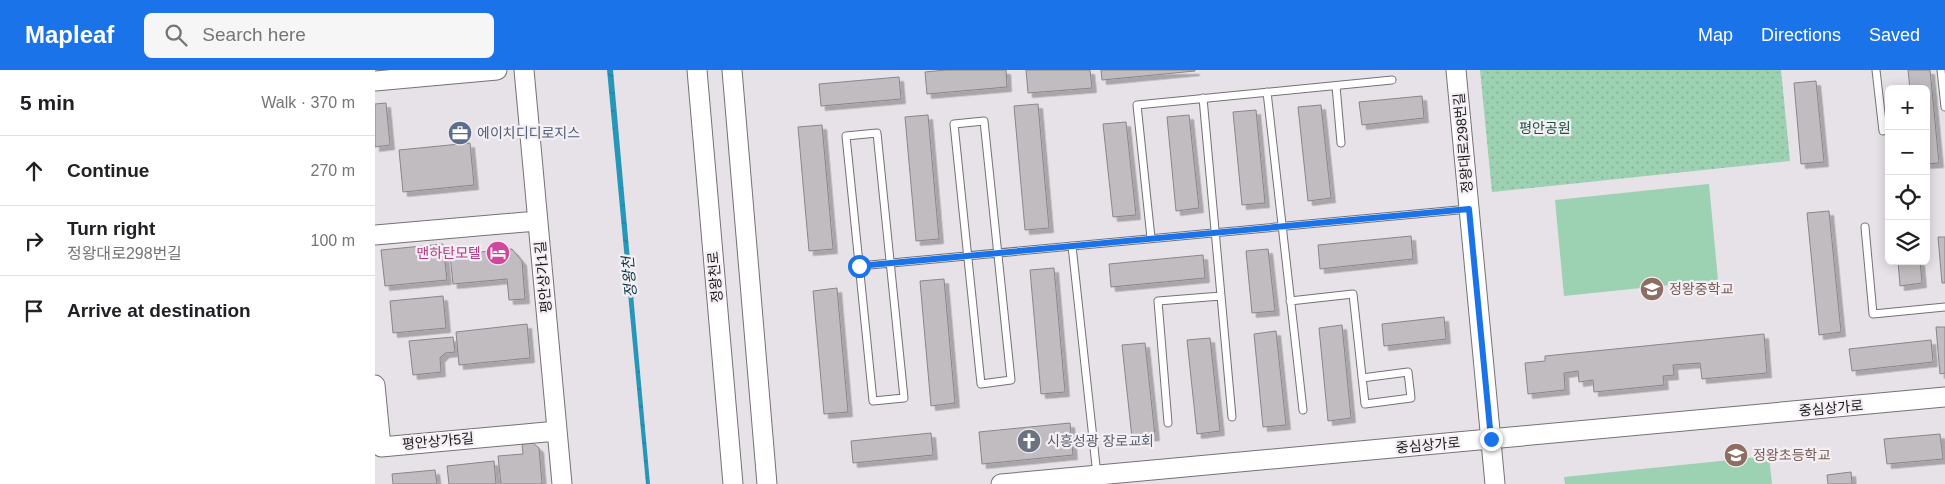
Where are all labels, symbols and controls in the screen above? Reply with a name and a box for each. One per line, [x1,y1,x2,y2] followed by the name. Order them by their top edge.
[144,13,494,58] search box
[25,21,114,48] text: Mapleaf
[162,21,190,49] icon: search
[202,24,306,45] text: Search here
[1698,25,1733,45] text: Map
[1761,25,1841,45] text: Directions
[1869,25,1920,45] text: Saved
[1885,85,1930,265] map controls
[1885,85,1930,130] button: +
[20,91,75,114] text: 5 min
[1451,92,1475,194] street label: 정왕대로298번길
[261,94,355,111] text: Walk · 370 m
[447,120,473,146] office icon: 에이치디디로지스
[1519,120,1571,136] park label: 평안공원
[477,125,580,141] place label: 에이치디디로지스
[1885,130,1930,175] button: −
[20,157,48,185] icon: ahead
[67,160,149,181] text: Continue
[311,162,355,179] text: 270 m
[1885,175,1930,220] button: locate
[67,218,155,239] text: Turn right
[1885,220,1930,265] button: layers
[20,227,48,255] icon: right
[311,232,355,249] text: 100 m
[485,240,511,266] hotel icon: 맨하탄모텔
[532,240,554,314] street label: 평안상가1길
[67,245,182,262] text: 정왕대로298번길
[417,245,481,261] place label: 맨하탄모텔
[705,251,725,303] street label: 정왕천로
[619,253,639,298] water label: 정왕천
[848,255,871,278] route start
[1639,276,1665,302] school or university icon: 정왕중학교
[1669,281,1734,297] place label: 정왕중학교
[20,297,48,325] icon: arrive
[67,300,251,321] text: Arrive at destination
[1798,397,1864,419] street label: 중심상가로
[1016,428,1042,454] church icon: 시흥성광 장로교회
[1480,428,1503,451] route end
[401,430,475,452] street label: 평안상가5길
[1047,433,1154,449] place label: 시흥성광 장로교회
[1395,434,1461,456] street label: 중심상가로
[1723,442,1749,468] school or university icon: 정왕초등학교
[1753,447,1830,463] place label: 정왕초등학교

